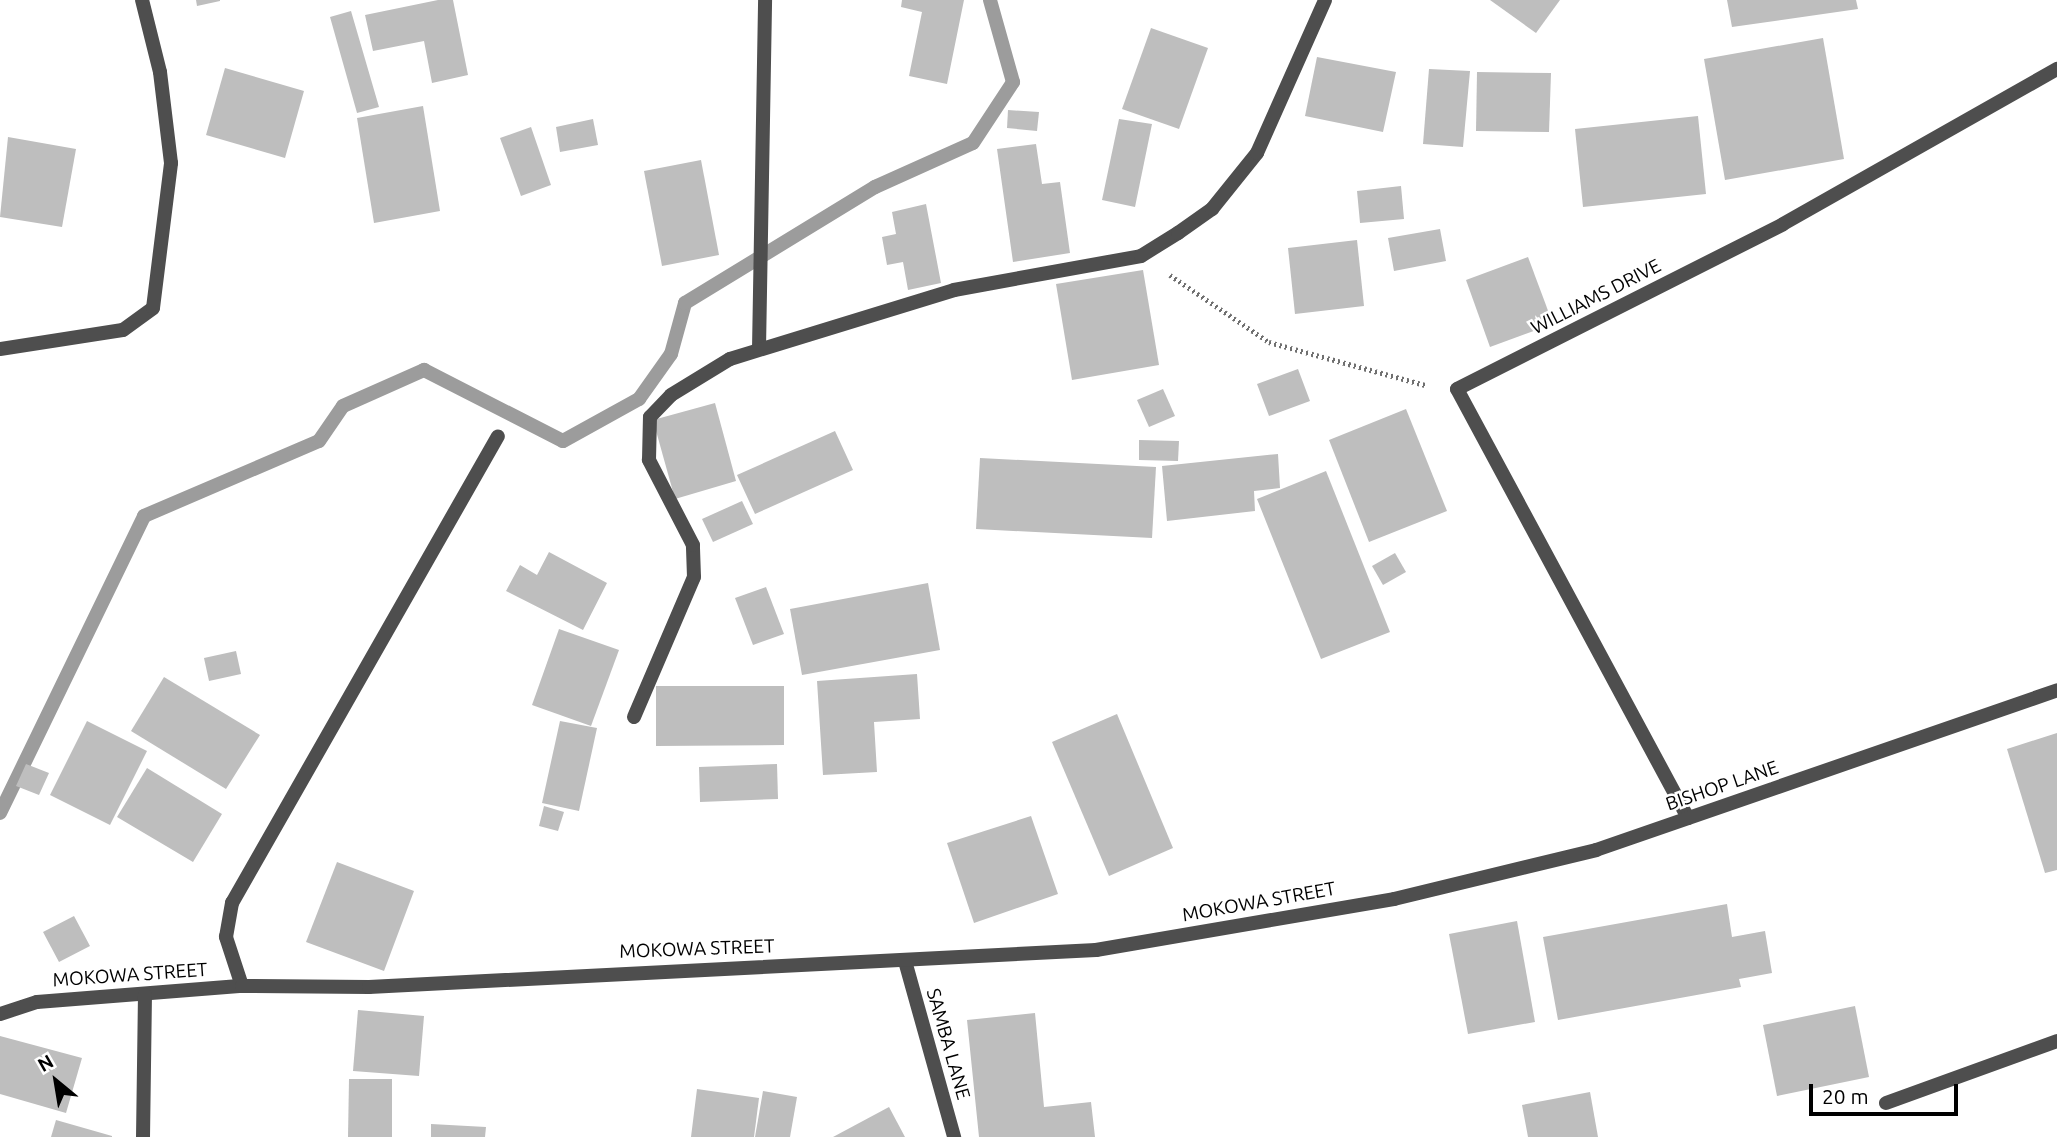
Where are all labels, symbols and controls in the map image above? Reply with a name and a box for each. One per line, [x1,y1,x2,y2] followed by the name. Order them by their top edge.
[1527,254,1665,340] street label: WILLIAMS DRIVE
[1663,756,1781,816] street label: BISHOP LANE
[1181,877,1337,927] street label: MOKOWA STREET
[619,935,775,963] street label: MOKOWA STREET
[52,958,208,992] street label: MOKOWA STREET
[921,986,975,1102] street label: SAMBA LANE
[21,1046,91,1116] north arrow
[34,1050,57,1076] text: N
[1812,1070,1961,1114] scale bar
[1822,1084,1869,1108] text: 20 m

